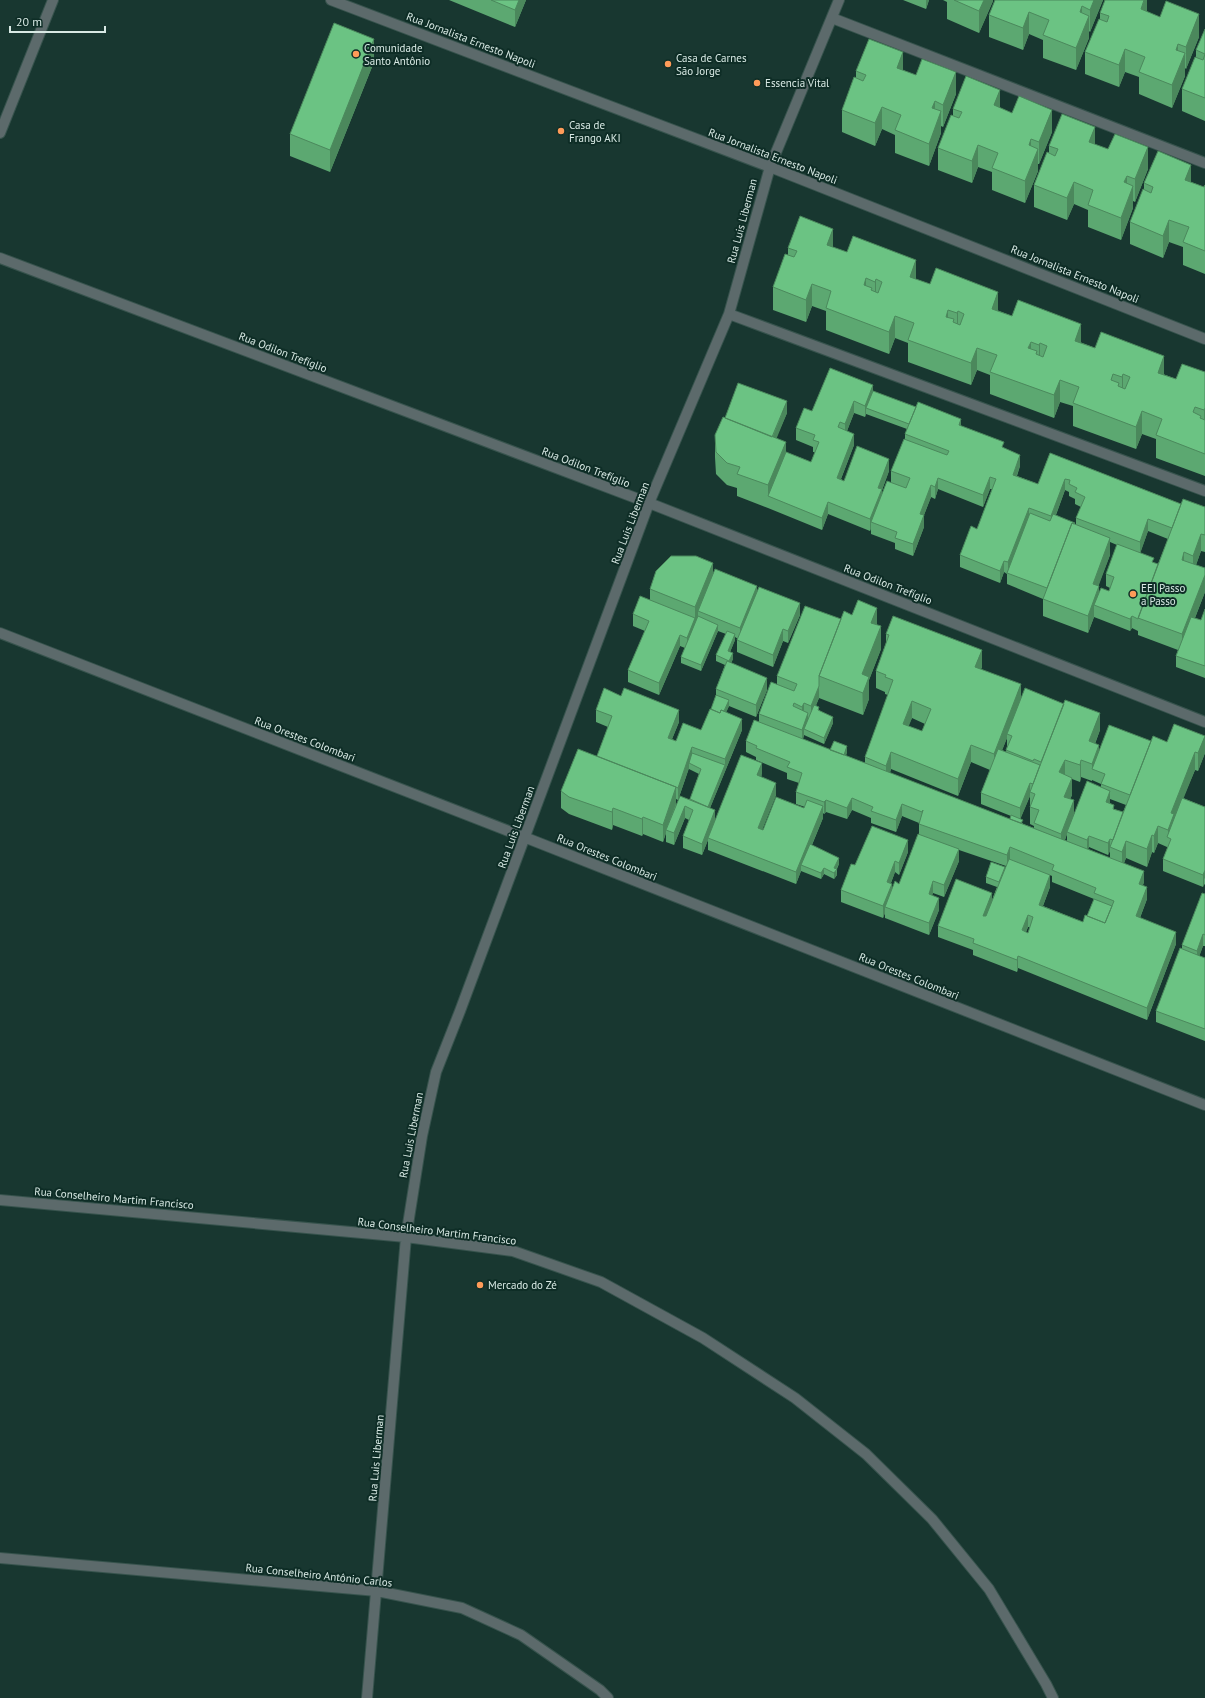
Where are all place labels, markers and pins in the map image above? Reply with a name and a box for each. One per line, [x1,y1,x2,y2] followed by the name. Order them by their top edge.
[364,41,430,68] place label: Comunidade Santo Antônio
[351,49,361,59] marker: Comunidade Santo Antônio
[676,51,747,78] place label: Casa de Carnes São Jorge
[663,59,673,69] marker: Casa de Carnes São Jorge
[765,76,830,90] place label: Essencia Vital
[752,78,762,88] marker: Essencia Vital
[569,118,621,145] place label: Casa de Frango AKI
[556,126,566,136] marker: Casa de Frango AKI
[1141,581,1185,608] place label: EEI Passo a Passo
[1128,589,1138,599] marker: EEI Passo a Passo
[488,1278,557,1292] place label: Mercado do Zé
[475,1280,485,1290] marker: Mercado do Zé

